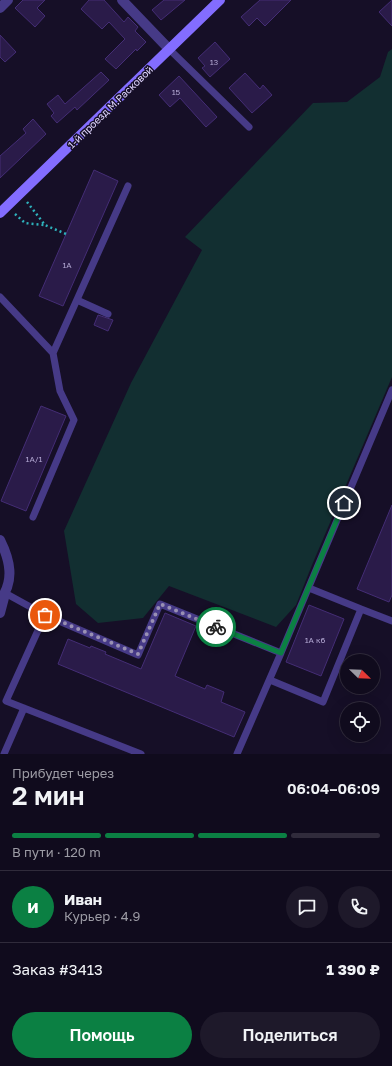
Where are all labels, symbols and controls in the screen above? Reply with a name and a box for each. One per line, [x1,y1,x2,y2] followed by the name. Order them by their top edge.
[210,57,219,67] house number: 13
[65,63,155,151] street label: 1-й проезд М.Расковой
[172,87,181,97] house number: 15
[62,260,72,270] house number: 1А
[26,454,43,464] house number: 1А/1
[327,486,361,520] pin
[333,492,355,514] icon: home
[28,598,62,632] pin
[34,604,56,626] icon: bag
[196,607,236,647] courier
[205,616,227,638] icon: bike
[305,635,325,645] house number: 1А к6
[340,654,380,694] north arrow
[340,654,380,742] map controls
[340,702,380,742] button: locate
[12,765,114,781] text: Прибудет через
[287,779,380,797] text: 06:04–06:09
[12,780,85,811] text: 2 мин
[12,844,101,860] text: В пути · 120 m
[286,886,328,928] button: chat
[338,886,380,928] button: phone
[64,890,102,908] text: Иван
[27,898,39,916] text: И
[64,908,140,924] text: Курьер · 4.9
[12,960,103,978] text: Заказ #3413
[326,960,380,978] text: 1 390 ₽
[12,1012,192,1058] button: Помощь
[200,1012,380,1058] button: Поделиться

